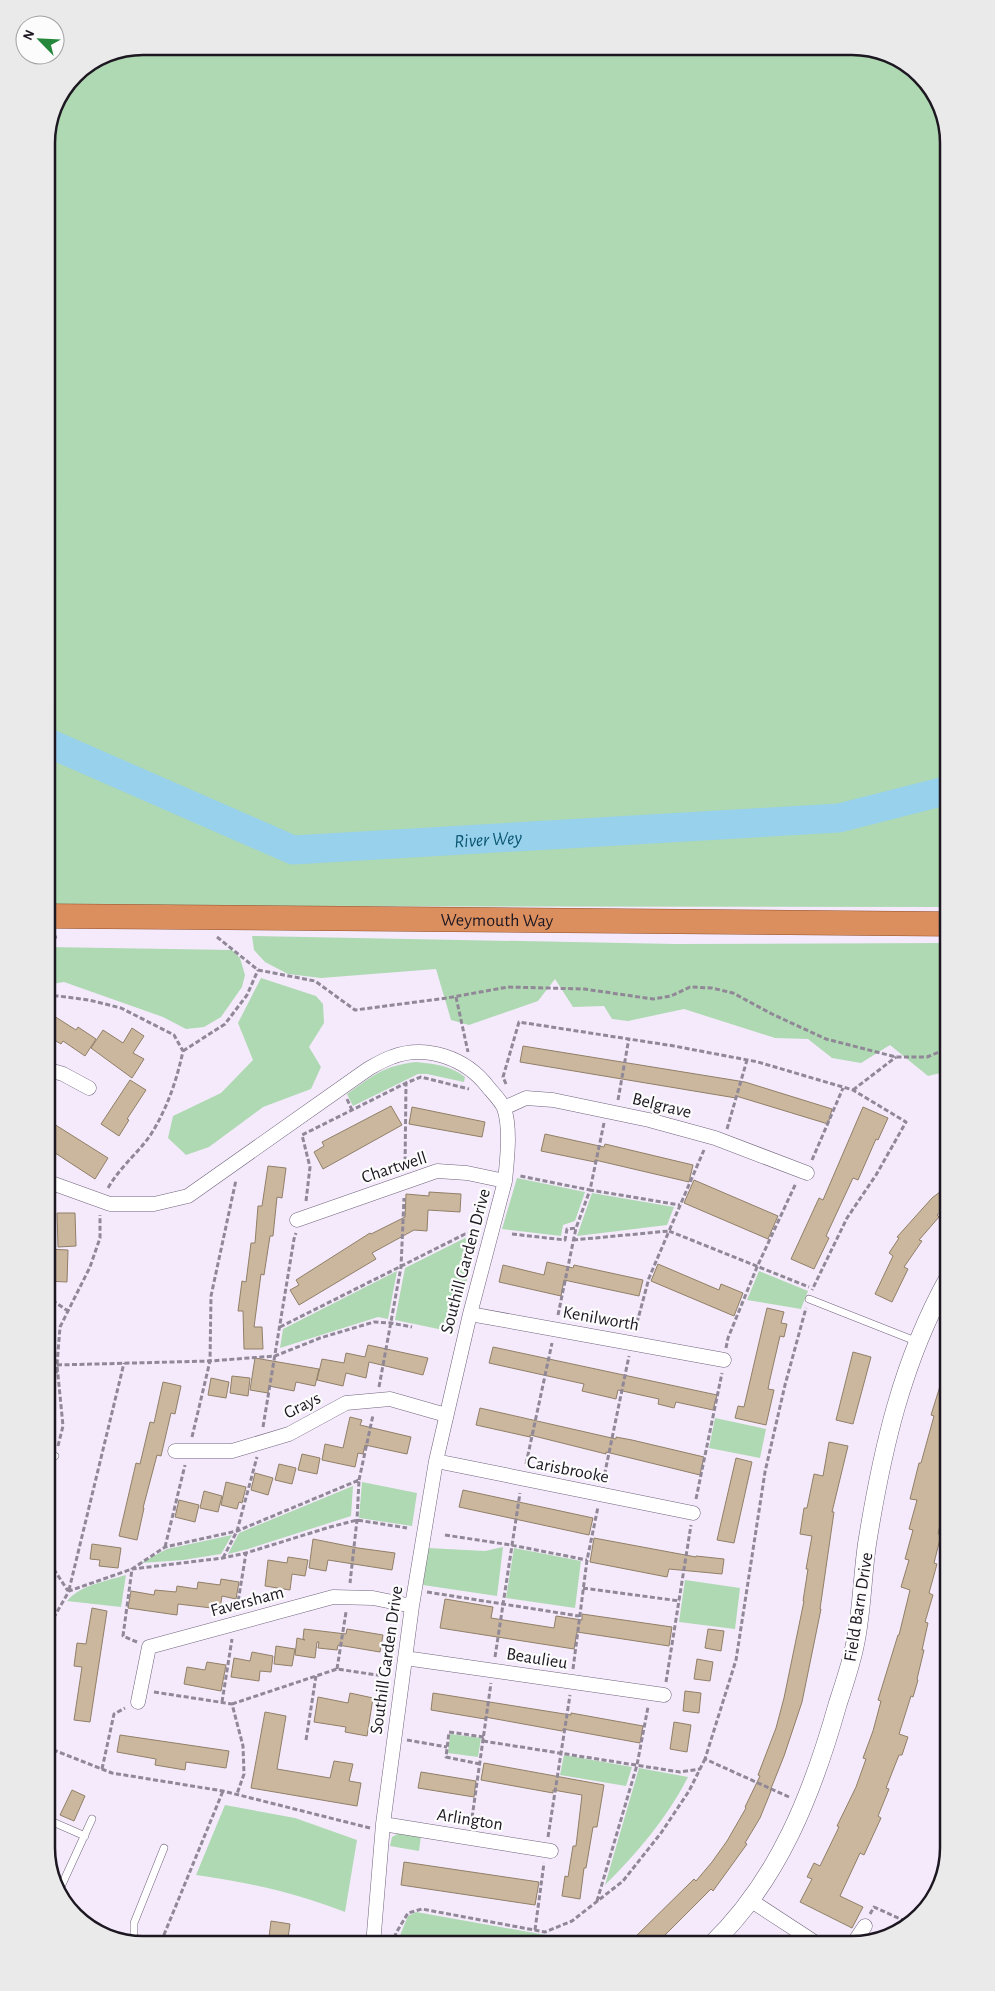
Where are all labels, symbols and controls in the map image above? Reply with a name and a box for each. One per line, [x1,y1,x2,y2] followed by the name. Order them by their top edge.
[15,15,65,65] north arrow
[21,28,37,42] text: N
[454,829,523,852] water label: River Wey
[441,911,554,930] street label: Weymouth Way
[630,1090,693,1122] street label: Belgrave
[359,1149,429,1187] street label: Chartwell
[438,1187,494,1336] street label: Southill Garden Drive
[561,1303,640,1335] street label: Kenilworth
[281,1389,324,1423] street label: Grays
[525,1453,610,1487] street label: Carisbrooke
[841,1551,877,1663] street label: Field Barn Drive
[209,1584,286,1620] street label: Faversham
[368,1585,406,1735] street label: Southill Garden Drive
[505,1645,569,1673] street label: Beaulieu
[436,1806,504,1834] street label: Arlington

